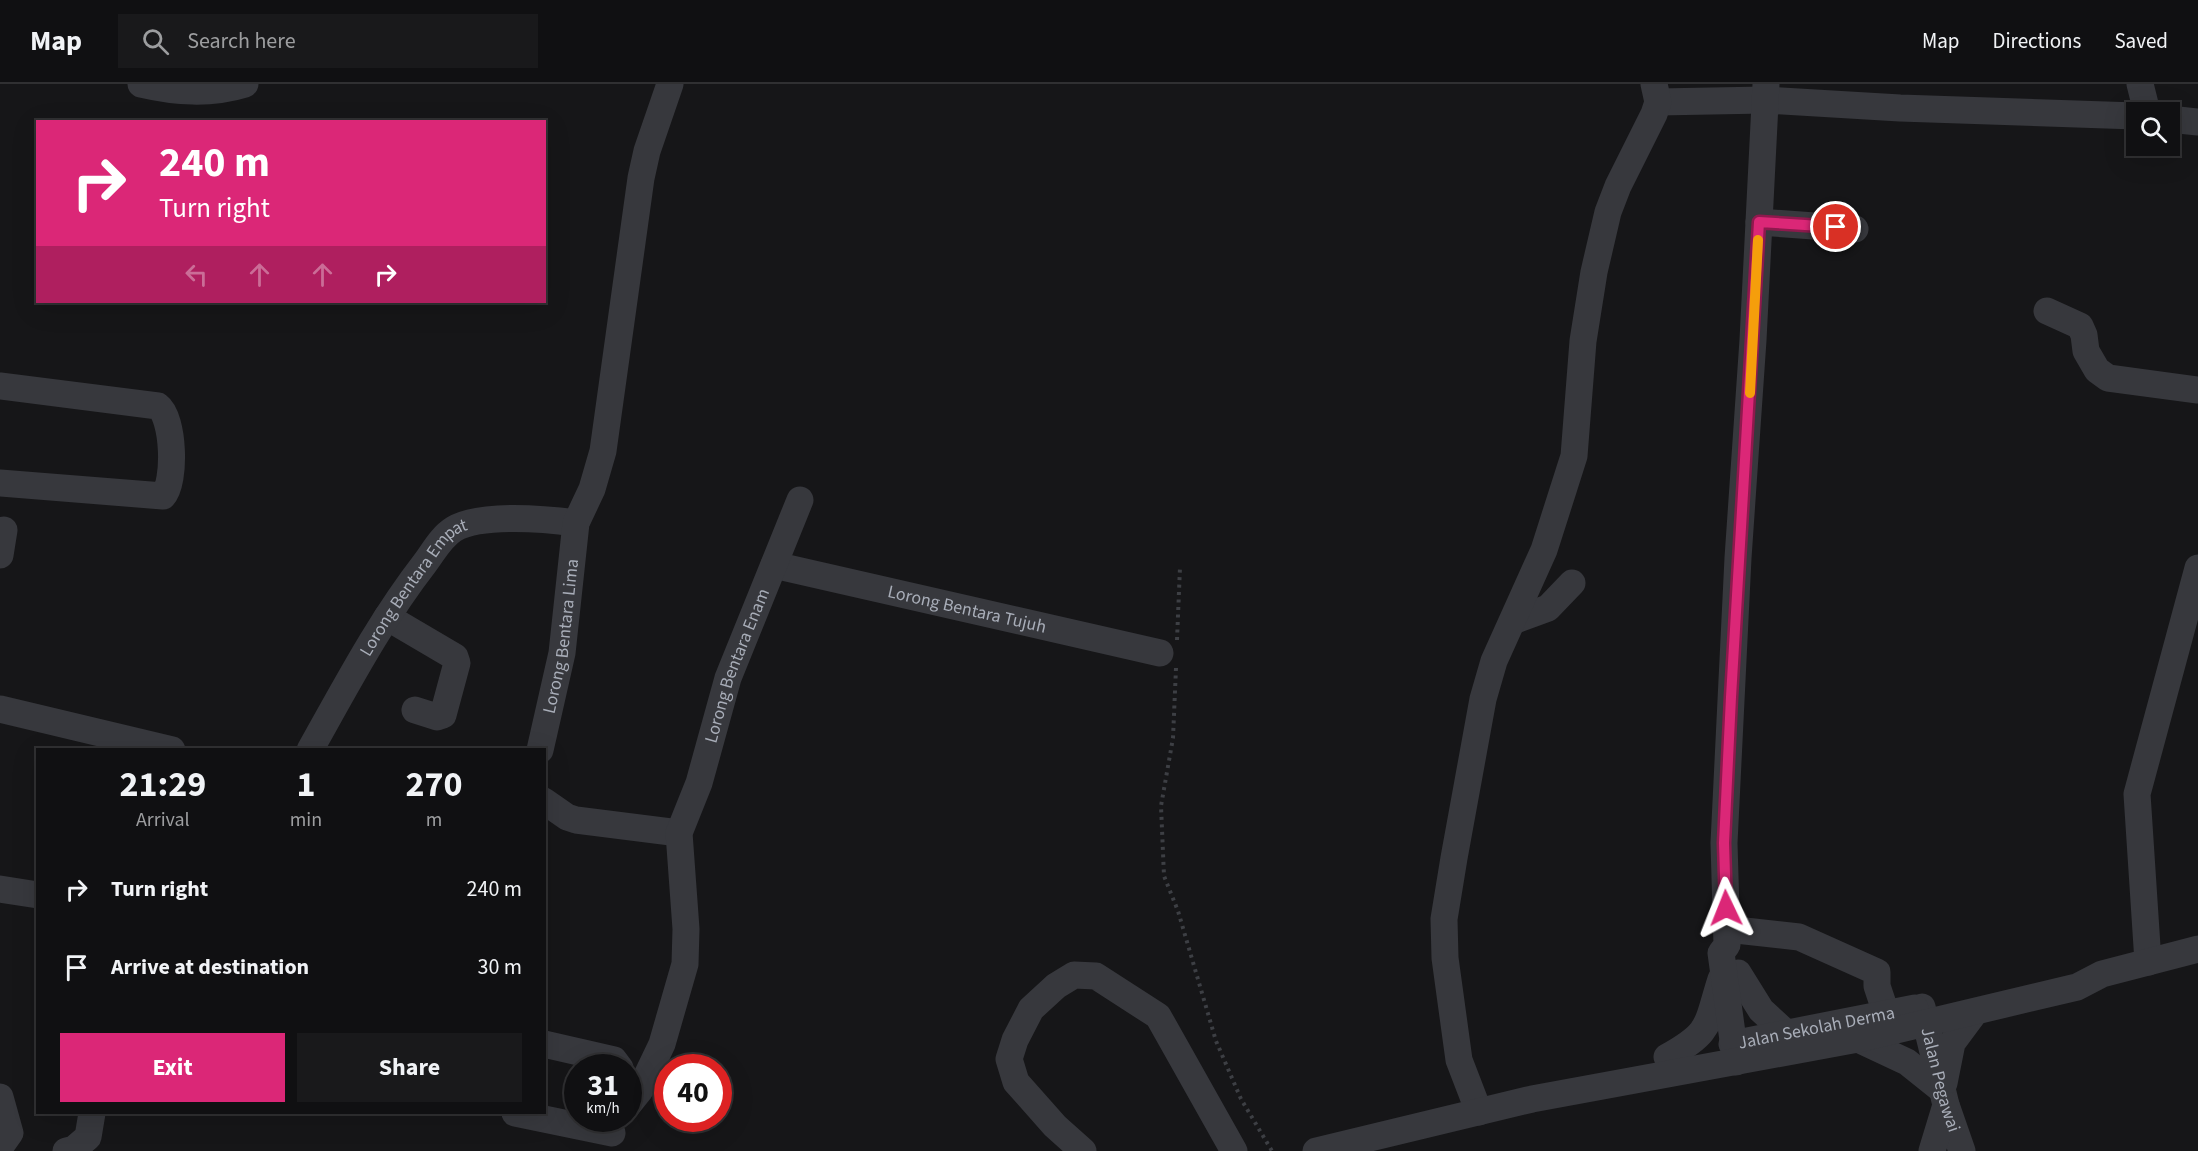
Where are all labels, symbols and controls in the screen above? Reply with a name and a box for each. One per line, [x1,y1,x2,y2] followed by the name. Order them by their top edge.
[118,14,538,68] search box
[30,21,82,61] text: Map
[139,25,172,58] icon: search
[187,25,296,57] text: Search here
[1922,26,1960,56] text: Map
[1993,26,2081,56] text: Directions
[2114,26,2168,56] text: Saved
[2126,102,2180,156] map controls
[2126,102,2180,156] button: search
[159,133,270,193] text: 240 m
[60,144,138,222] icon: right
[159,189,270,228] text: Turn right
[1810,201,1861,252] pin
[1819,210,1852,243] icon: arrive
[180,258,213,291] icon: left
[243,258,276,291] icon: ahead
[306,258,339,291] icon: ahead
[369,258,402,291] icon: right
[354,512,471,661] street label: Lorong Bentara Empat
[537,557,585,716] street label: Lorong Bentara Lima
[885,579,1049,640] street label: Lorong Bentara Tujuh
[699,585,776,746] street label: Lorong Bentara Enam
[119,759,206,810] text: 21:29
[296,759,315,810] text: 1
[406,759,463,810] text: 270
[136,806,190,834] text: Arrival
[290,806,322,834] text: min
[426,806,442,834] text: m
[60,873,93,906] icon: right
[111,873,208,905] text: Turn right
[467,873,522,905] text: 240 m
[1694,876,1758,940] position arrow
[60,951,93,984] icon: arrive
[111,951,309,983] text: Arrive at destination
[477,951,522,983] text: 30 m
[1736,1000,1897,1056] street label: Jalan Sekolah Derma
[1914,1025,1966,1136] street label: Jalan Pegawai
[60,1033,285,1102] button: Exit
[297,1033,522,1102] button: Share
[654,1054,732,1132] speed limit sign: 40
[587,1064,619,1107] text: 31
[586,1098,620,1119] text: km/h

